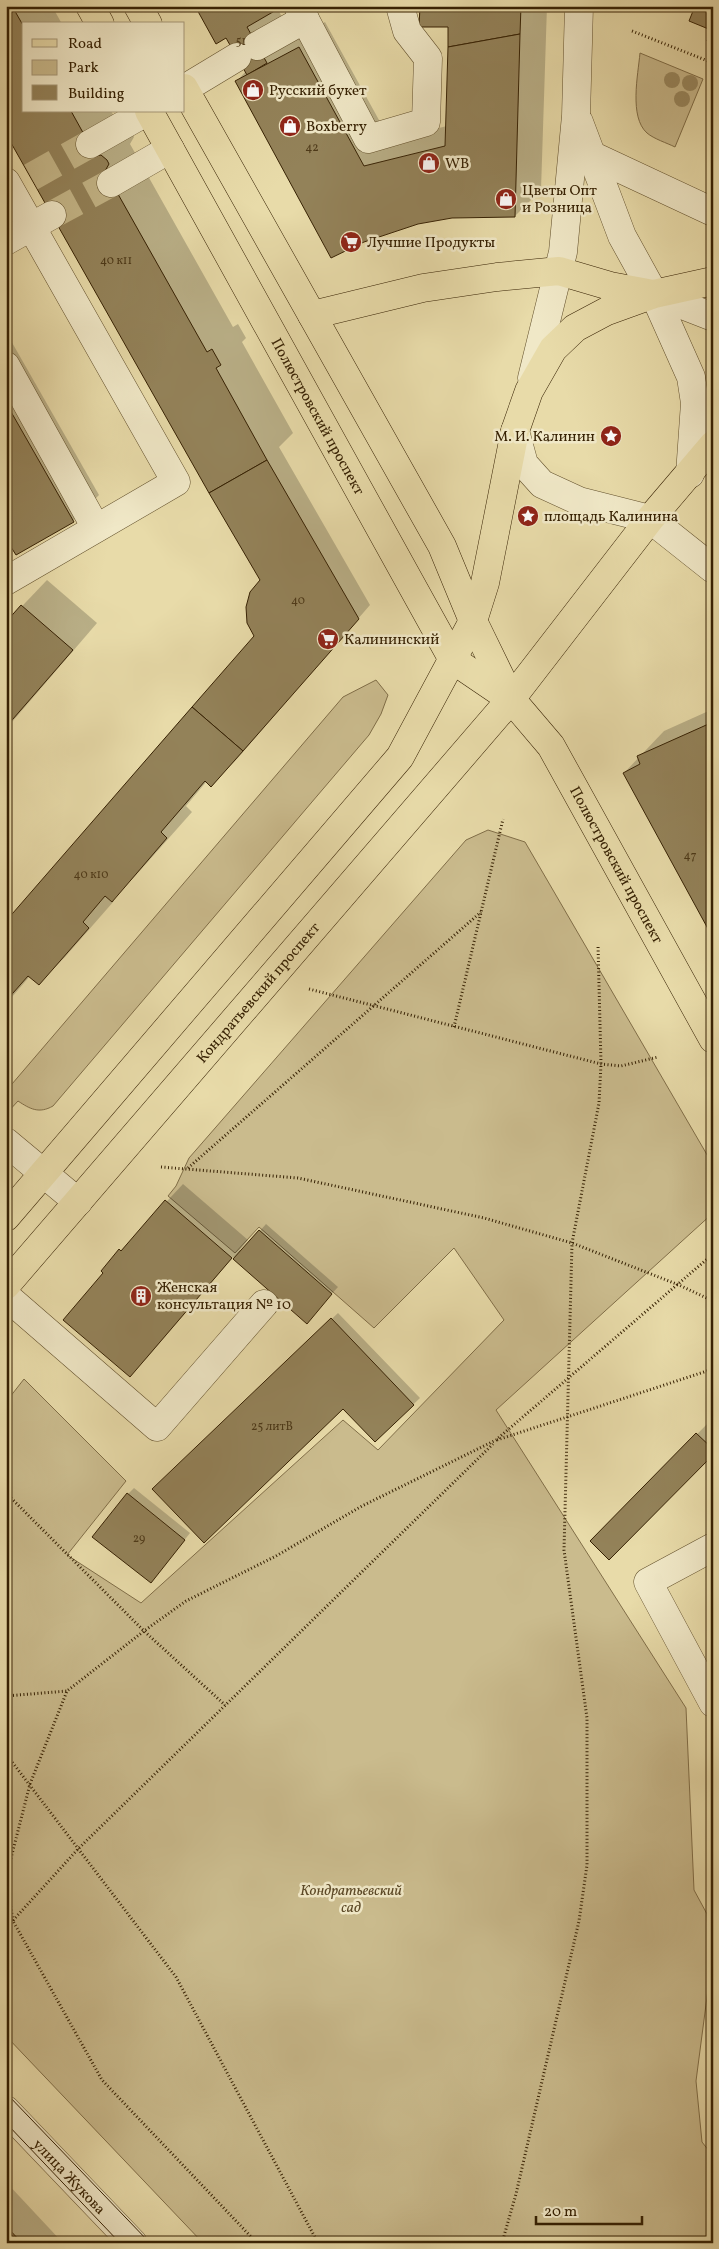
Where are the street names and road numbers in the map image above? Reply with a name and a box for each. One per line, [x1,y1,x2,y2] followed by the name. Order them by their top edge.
[265,335,369,500] street label: Полюстровский проспект
[563,783,667,948] street label: Полюстровский проспект
[193,918,326,1068] street label: Кондратьевский проспект
[27,2135,110,2220] street label: улица Жукова

